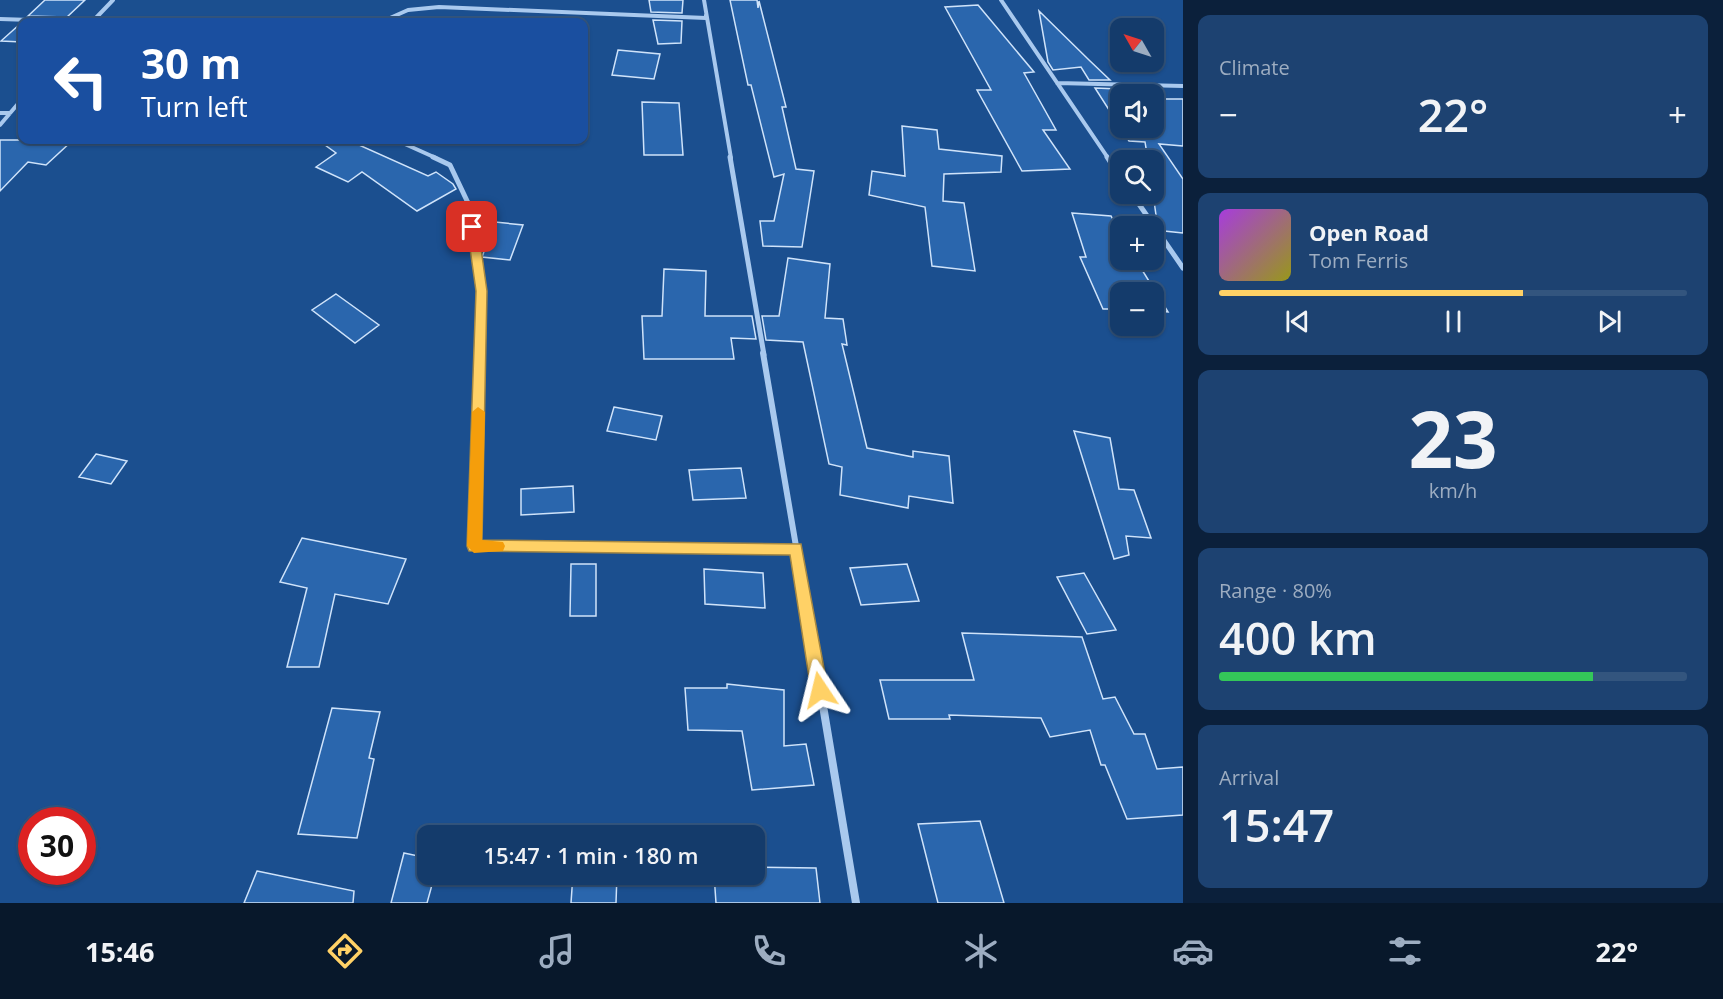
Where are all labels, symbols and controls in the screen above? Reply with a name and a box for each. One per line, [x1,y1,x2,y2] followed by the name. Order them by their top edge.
[1110,18,1164,72] north arrow
[1110,18,1164,336] map controls
[141,34,241,91] text: 30 m
[42,42,120,120] icon: left
[1219,54,1290,81] text: Climate
[1110,84,1164,138] button: sound
[1418,84,1488,145] text: 22°
[141,88,248,125] text: Turn left
[1219,92,1238,137] text: −
[1668,92,1687,137] text: +
[1110,150,1164,204] button: search
[446,201,497,252] pin
[455,210,488,243] icon: arrive
[1110,216,1164,270] button: +
[1309,217,1429,247] text: Open Road
[1309,247,1408,274] text: Tom Ferris
[1110,282,1164,336] button: −
[1281,305,1314,338] icon: previous
[1437,305,1470,338] icon: pause
[1593,305,1626,338] icon: next
[1408,385,1498,491] text: 23
[1429,477,1477,504] text: km/h
[1219,577,1332,604] text: Range · 80%
[1219,607,1377,668] text: 400 km
[788,658,852,722] position arrow
[1219,764,1279,791] text: Arrival
[1219,794,1334,855] text: 15:47
[18,807,96,885] speed limit sign: 30
[483,840,699,870] text: 15:47 · 1 min · 180 m
[324,930,366,972] icon: directions
[536,930,578,972] icon: music
[748,930,790,972] icon: phone
[960,930,1002,972] icon: climate
[1172,930,1214,972] icon: car
[1384,930,1426,972] icon: filters
[85,933,154,970] text: 15:46
[1596,933,1638,970] text: 22°

